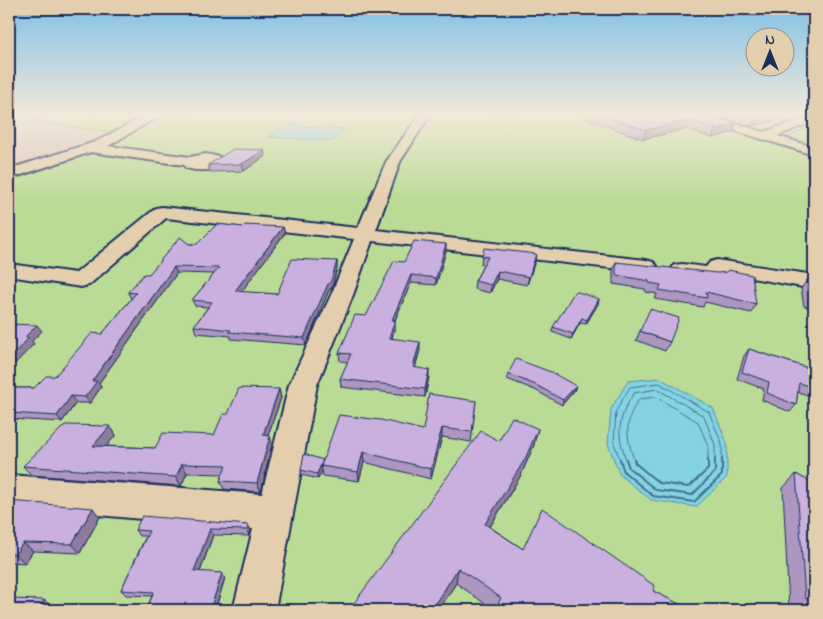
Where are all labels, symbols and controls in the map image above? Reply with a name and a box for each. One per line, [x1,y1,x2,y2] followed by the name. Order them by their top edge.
[746,28,796,78] north arrow
[765,30,775,51] text: N

